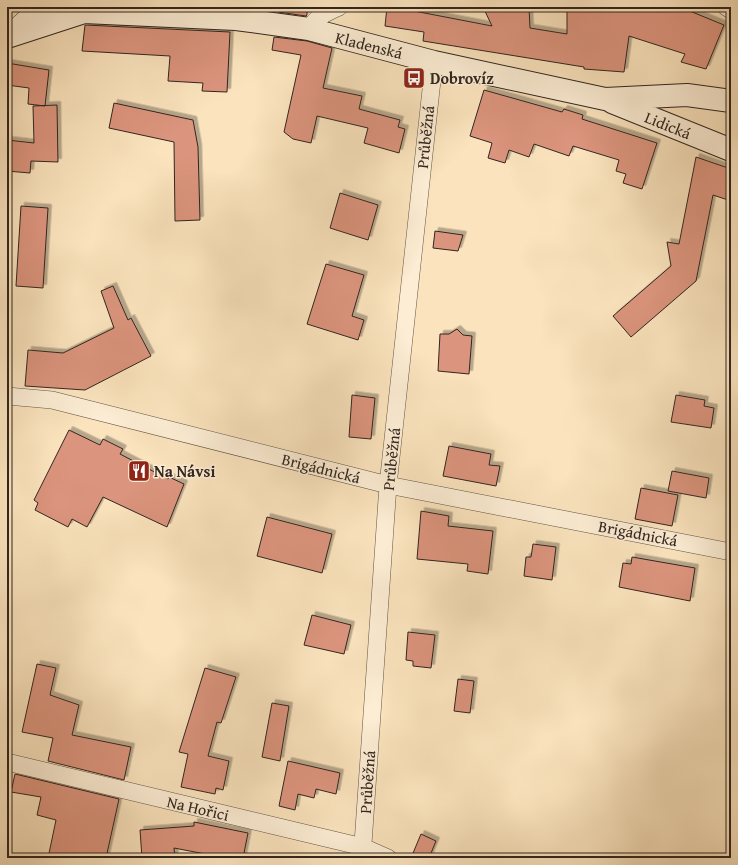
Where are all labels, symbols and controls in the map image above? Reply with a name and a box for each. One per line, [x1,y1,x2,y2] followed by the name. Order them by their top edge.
[333,25,406,65] street label: Kladenská
[401,65,427,91] bus stop icon: Dobrovíz
[430,66,494,90] place label: Dobrovíz
[410,104,440,170] street label: Průběžná
[641,105,695,145] street label: Lidická
[376,426,406,492] street label: Průběžná
[279,447,363,489] street label: Brigádnická
[126,458,152,484] restaurant icon: Na Návsi
[154,459,215,483] place label: Na Návsi
[596,514,680,553] street label: Brigádnická
[353,749,381,814] street label: Průběžná
[165,789,232,827] street label: Na Hořici

